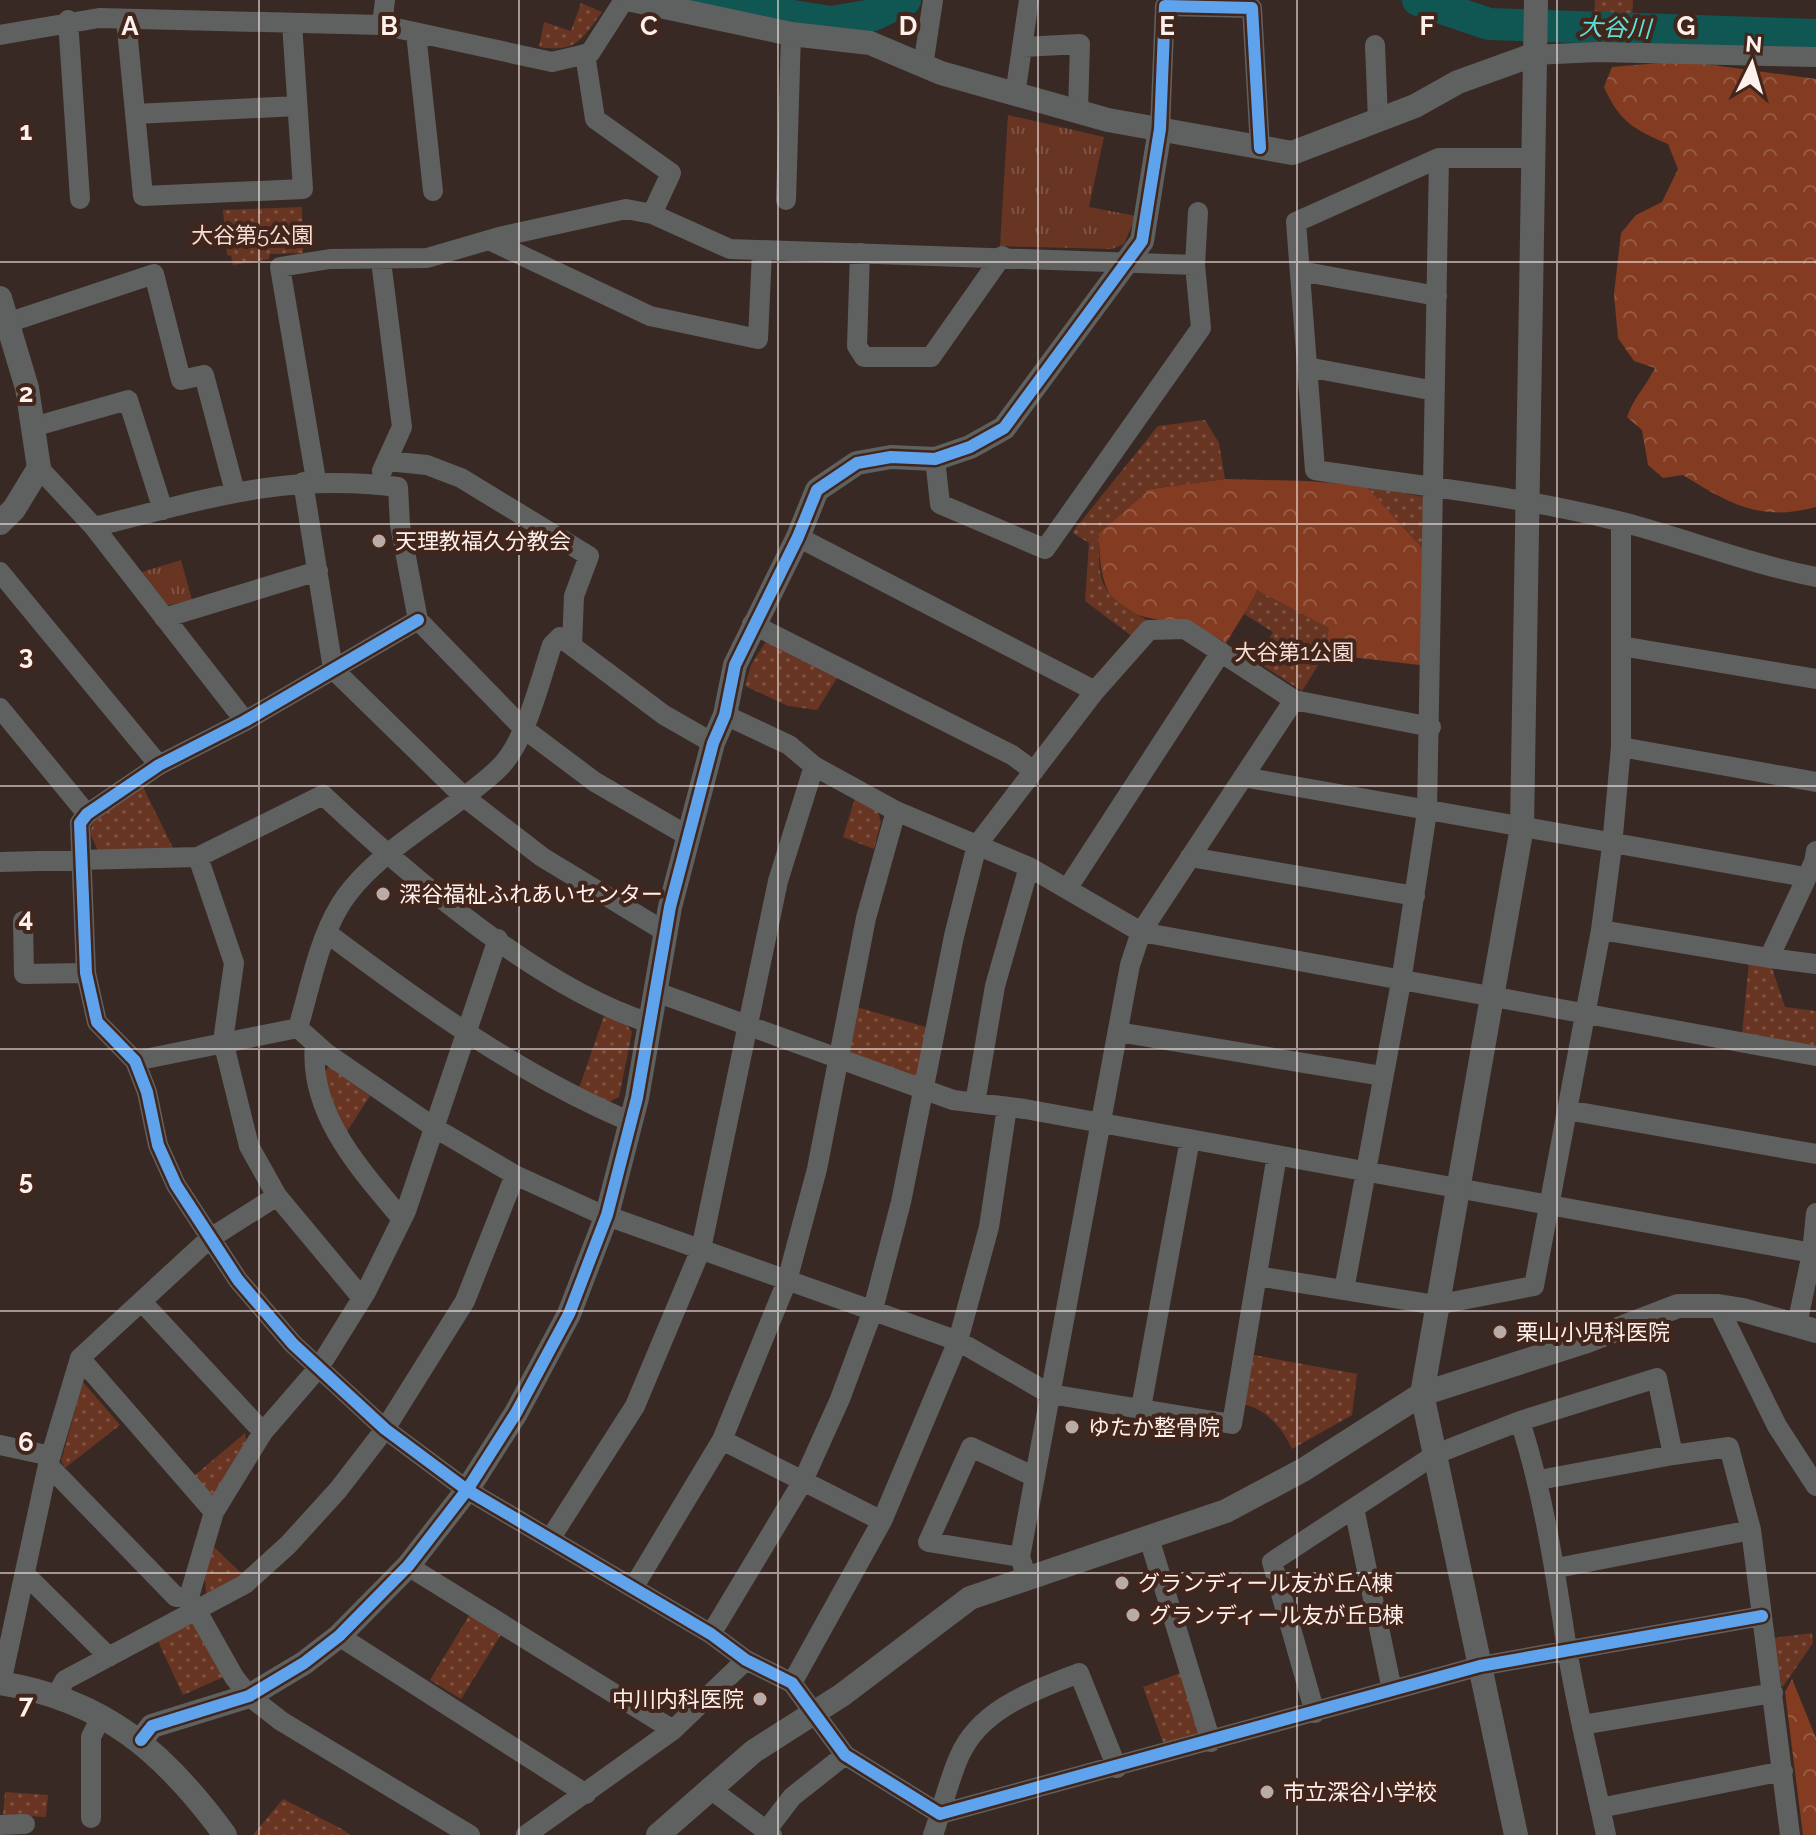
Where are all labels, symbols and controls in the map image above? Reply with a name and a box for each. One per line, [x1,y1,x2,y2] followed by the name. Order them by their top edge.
[121,11,139,41] text: A
[380,11,398,41] text: B
[640,11,658,41] text: C
[899,11,917,41] text: D
[1159,11,1175,41] text: E
[1420,11,1435,41] text: F
[1677,11,1695,41] text: G
[1579,12,1654,43] water label: 大谷川
[1712,24,1792,104] north arrow
[1744,30,1763,58] text: N
[20,116,33,146] text: 1
[191,222,313,248] park label: 大谷第5公園
[19,378,33,408] text: 2
[395,528,571,554] place label: 天理教福久分教会
[370,532,388,550] marker: 天理教福久分教会
[1234,639,1354,665] park label: 大谷第1公園
[19,640,33,670] text: 3
[399,881,663,907] place label: 深谷福祉ふれあいセンター
[374,885,392,903] marker: 深谷福祉ふれあいセンター
[19,903,33,933] text: 4
[19,1165,33,1195] text: 5
[1516,1319,1670,1345] place label: 栗山小児科医院
[1491,1323,1509,1341] marker: 栗山小児科医院
[1088,1414,1220,1440] place label: ゆたか整骨院
[1063,1418,1081,1436] marker: ゆたか整骨院
[18,1427,34,1457] text: 6
[1138,1570,1393,1596] place label: グランディール友が丘A棟
[1113,1574,1131,1592] marker: グランディール友が丘A棟
[1149,1602,1404,1628] place label: グランディール友が丘B棟
[1124,1606,1142,1624] marker: グランディール友が丘B棟
[612,1686,744,1712] place label: 中川内科医院
[19,1689,34,1719] text: 7
[751,1690,769,1708] marker: 中川内科医院
[1283,1779,1437,1805] place label: 市立深谷小学校
[1258,1783,1276,1801] marker: 市立深谷小学校

